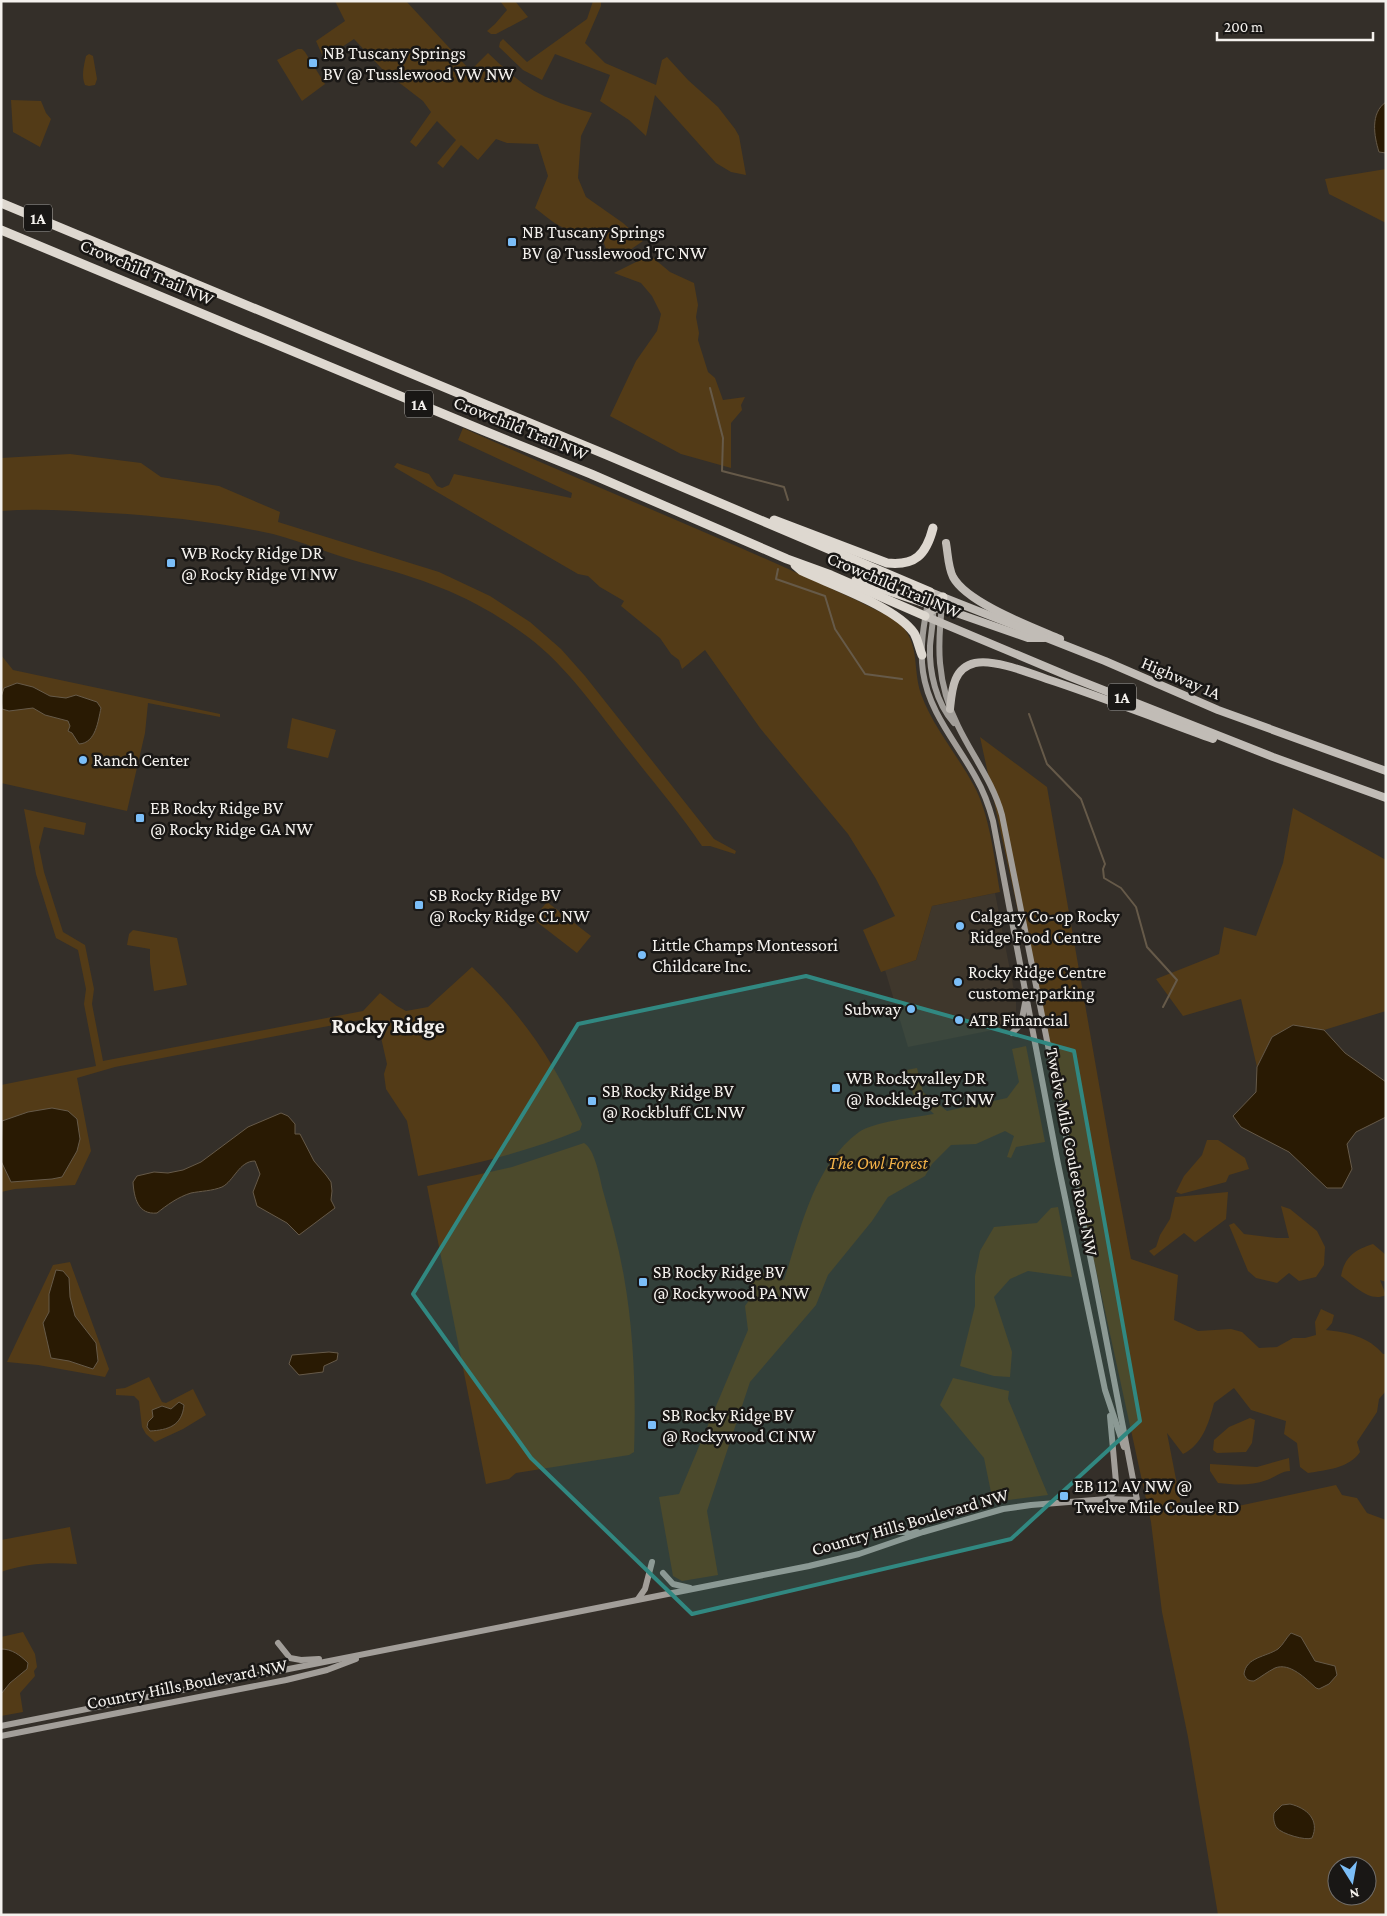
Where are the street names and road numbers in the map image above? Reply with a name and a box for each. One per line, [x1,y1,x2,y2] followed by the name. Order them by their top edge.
[24,204,52,232] road number: 1A
[77,235,217,309] street label: Crowchild Trail NW
[405,390,433,418] road number: 1A
[451,392,592,464] street label: Crowchild Trail NW
[824,548,964,622] street label: Crowchild Trail NW
[1138,652,1224,704] street label: Highway 1A
[1108,684,1136,710] road number: 1A
[1042,1046,1102,1258] street label: Twelve Mile Coulee Road NW
[809,1484,1011,1560] street label: Country Hills Boulevard NW
[85,1655,289,1713] street label: Country Hills Boulevard NW

